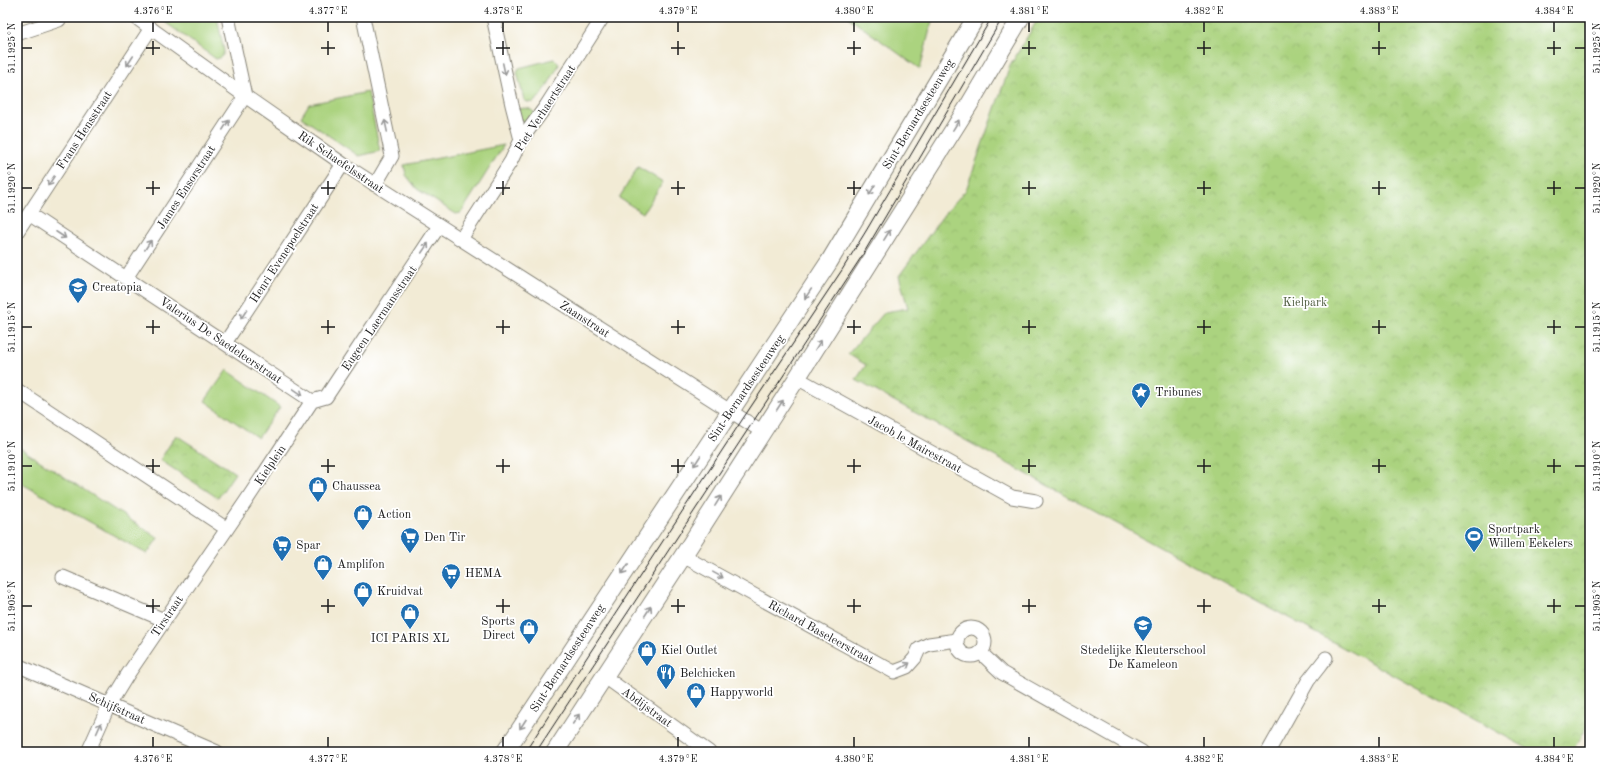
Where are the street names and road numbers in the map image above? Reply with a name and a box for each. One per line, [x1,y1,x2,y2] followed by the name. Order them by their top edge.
[881,57,957,172] street label: Sint-Bernardsesteenweg
[513,63,578,154] street label: Piet Verhaertstraat
[55,89,115,172] street label: Frans Hensstraat
[295,130,385,196] street label: Rik Schaefelsstraat
[155,143,218,232] street label: James Ensorstraat
[248,202,321,305] street label: Henri Evenepoelstraat
[340,264,419,373] street label: Eugeen Laermansstraat
[157,295,284,386] street label: Valerius De Saedeleerstraat
[557,299,611,340] street label: Zaanstraat
[706,332,787,444] street label: Sint-Bernardsesteenweg
[866,414,963,476] street label: Jacob le Mairestraat
[253,443,289,488] street label: Kielplein
[150,594,186,639] street label: Tirstraat
[766,599,875,667] street label: Richard Baseleerstraat
[528,602,608,715] street label: Sint-Bernardsesteenweg
[619,686,674,730] street label: Abdijstraat
[86,691,147,727] street label: Schijfstraat

